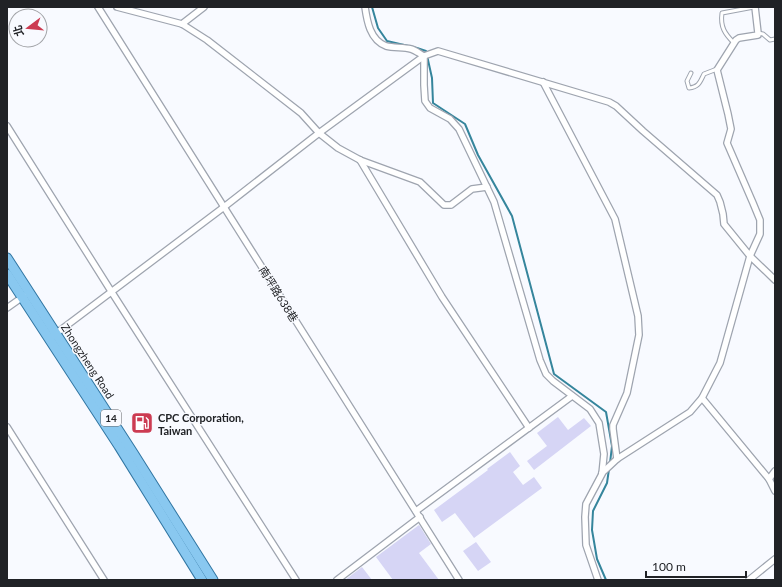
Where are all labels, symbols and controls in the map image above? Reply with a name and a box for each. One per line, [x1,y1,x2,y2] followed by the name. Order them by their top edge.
[8,8,48,48] north arrow
[10,24,26,38] text: 北
[257,264,301,324] street label: 南坪路638巷
[59,321,117,401] street label: Zhongzheng Road
[101,410,121,426] road number: 14
[129,410,155,436] fuel station icon: CPC Corporation, Taiwan
[158,411,244,437] place label: CPC Corporation, Taiwan
[646,553,746,579] scale bar
[652,559,686,574] text: 100 m

